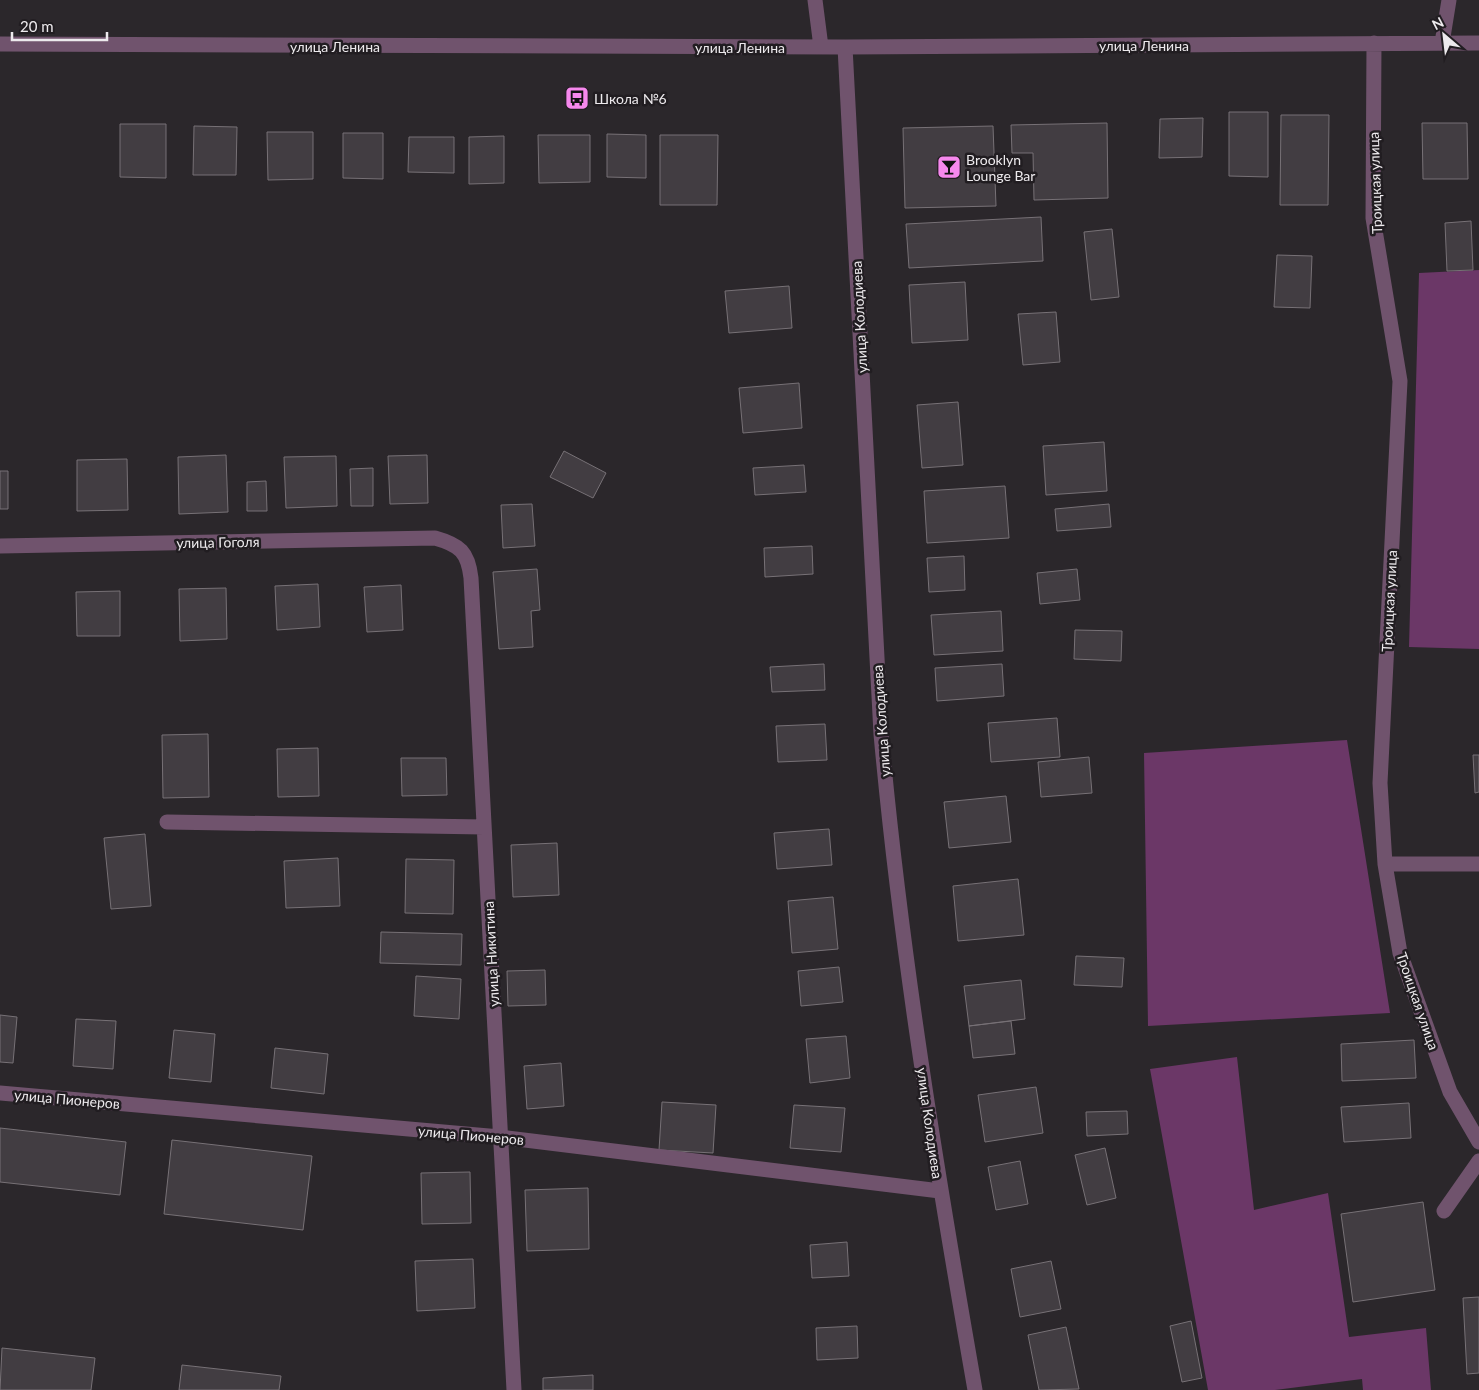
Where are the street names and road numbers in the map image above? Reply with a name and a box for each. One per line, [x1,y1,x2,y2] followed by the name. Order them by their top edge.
[1099,37,1189,54] street label: улица Ленина
[290,38,380,55] street label: улица Ленина
[695,39,785,56] street label: улица Ленина
[1365,132,1385,234] street label: Троицкая улица
[848,260,870,374] street label: улица Колодиева
[176,533,260,551] street label: улица Гоголя
[1378,550,1400,652] street label: Троицкая улица
[869,664,893,778] street label: улица Колодиева
[480,901,502,1007] street label: улица Никитина
[1393,950,1443,1052] street label: Троицкая улица
[914,1066,946,1180] street label: улица Колодиева
[13,1086,121,1112] street label: улица Пионеров
[417,1122,525,1148] street label: улица Пионеров

